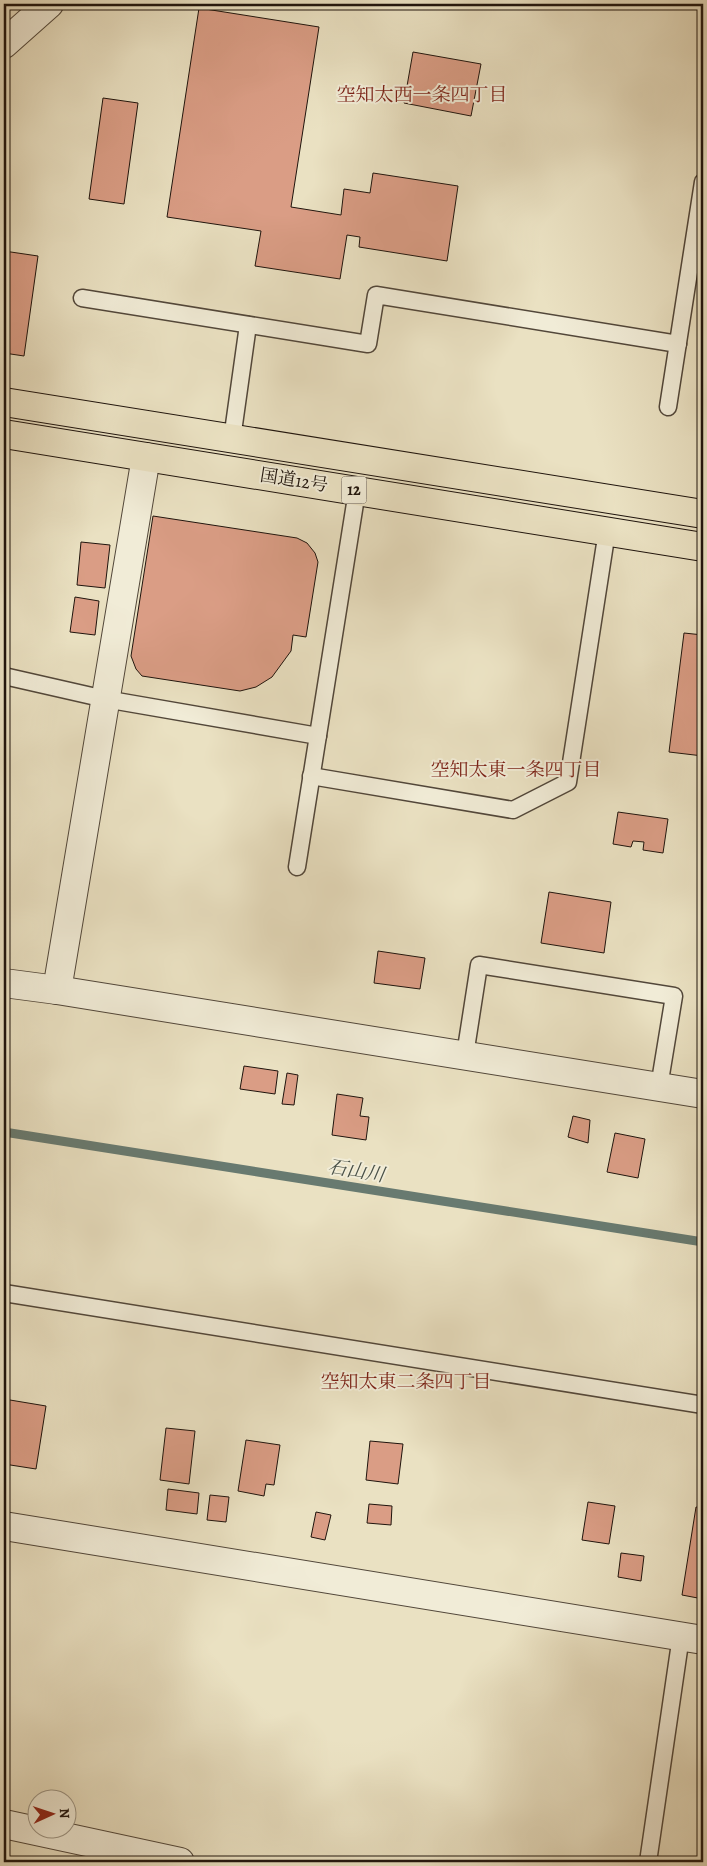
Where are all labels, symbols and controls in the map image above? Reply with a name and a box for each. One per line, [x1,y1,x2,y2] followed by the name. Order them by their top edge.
[336,82,508,108] district label: 空知太西一条四丁目
[258,463,330,497] street label: 国道12号
[342,476,366,504] road number: 12
[430,757,602,783] district label: 空知太東一条四丁目
[326,1154,388,1189] water label: 石山川
[320,1369,492,1395] district label: 空知太東二条四丁目
[28,1788,78,1838] north arrow
[55,1808,74,1819] text: N

